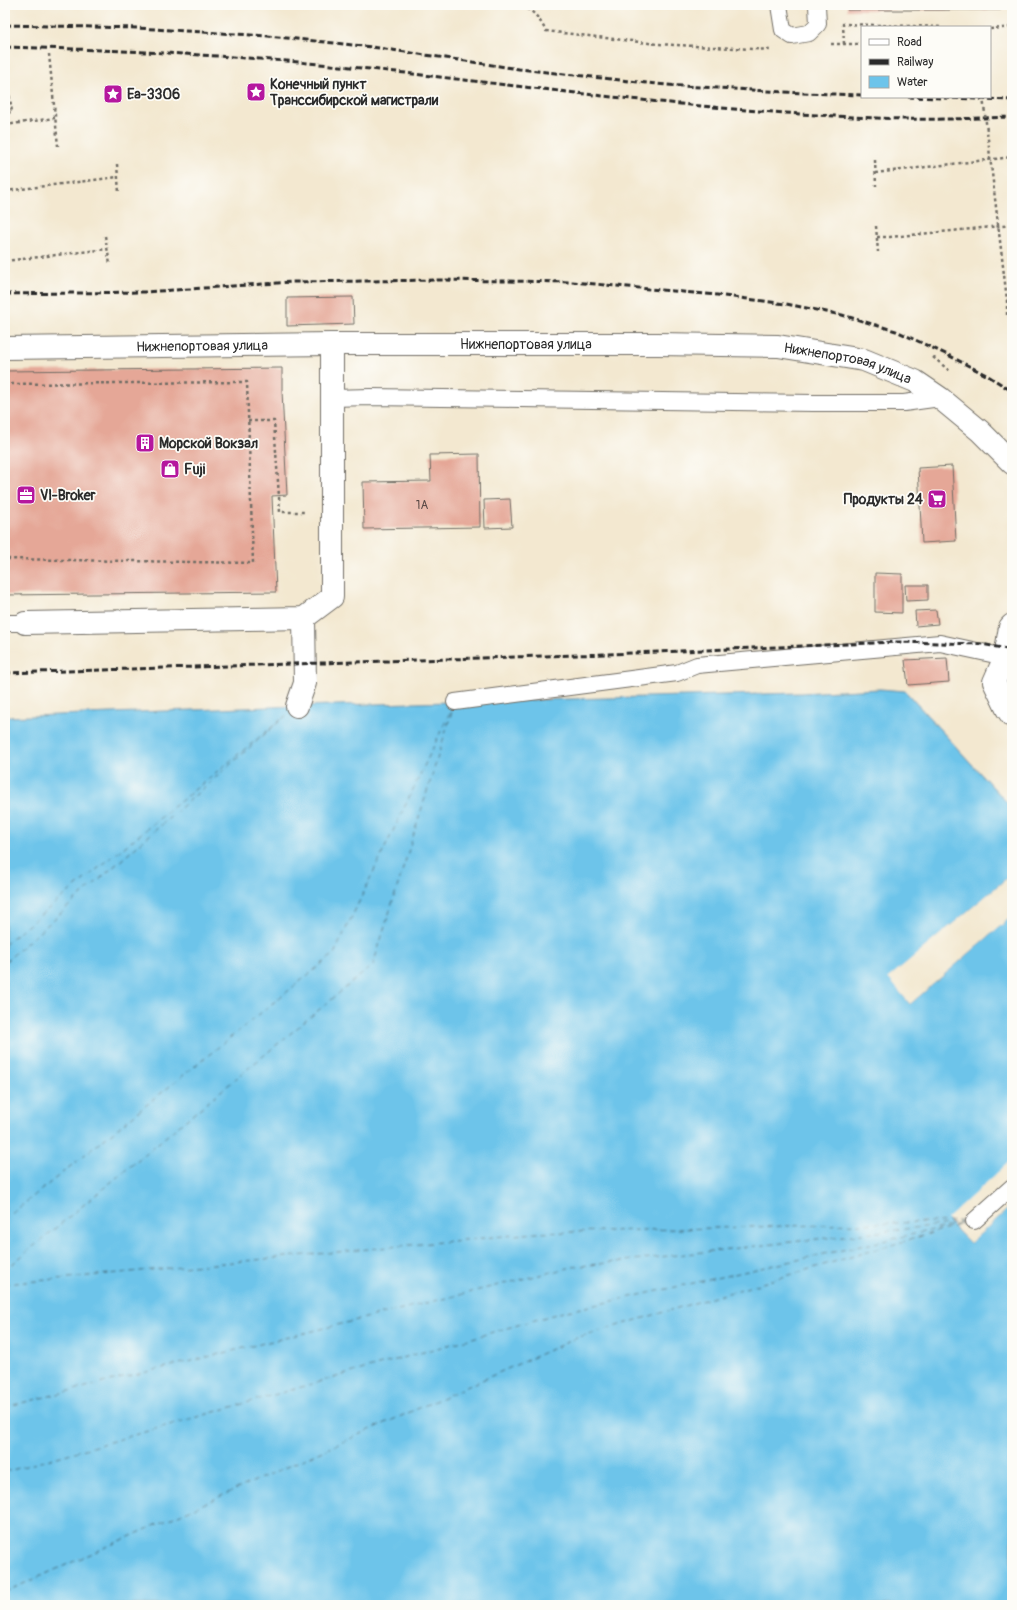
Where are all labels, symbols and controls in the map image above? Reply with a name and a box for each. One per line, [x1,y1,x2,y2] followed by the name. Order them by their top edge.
[861,26,991,98] legend
[897,35,922,50] text: Road
[897,55,933,70] text: Railway
[897,75,928,90] text: Water
[269,76,439,109] place label: Конечный пункт Транссибирской магистрали
[245,81,267,103] place icon: Конечный пункт Транссибирской магистрали
[102,83,124,105] place icon: Еа-3306
[127,86,180,103] place label: Еа-3306
[460,336,592,353] street label: Нижнепортовая улица
[136,337,268,355] street label: Нижнепортовая улица
[783,339,914,388] street label: Нижнепортовая улица
[134,432,156,454] building icon: Морской Вокзал
[159,435,258,452] place label: Морской Вокзал
[159,458,181,480] shop icon: Fuji
[184,461,206,478] place label: Fuji
[15,484,37,506] office icon: Vl-Broker
[40,487,97,504] place label: Vl-Broker
[926,488,948,510] supermarket icon: Продукты 24
[844,491,924,508] place label: Продукты 24
[416,498,428,513] house number: 1А

